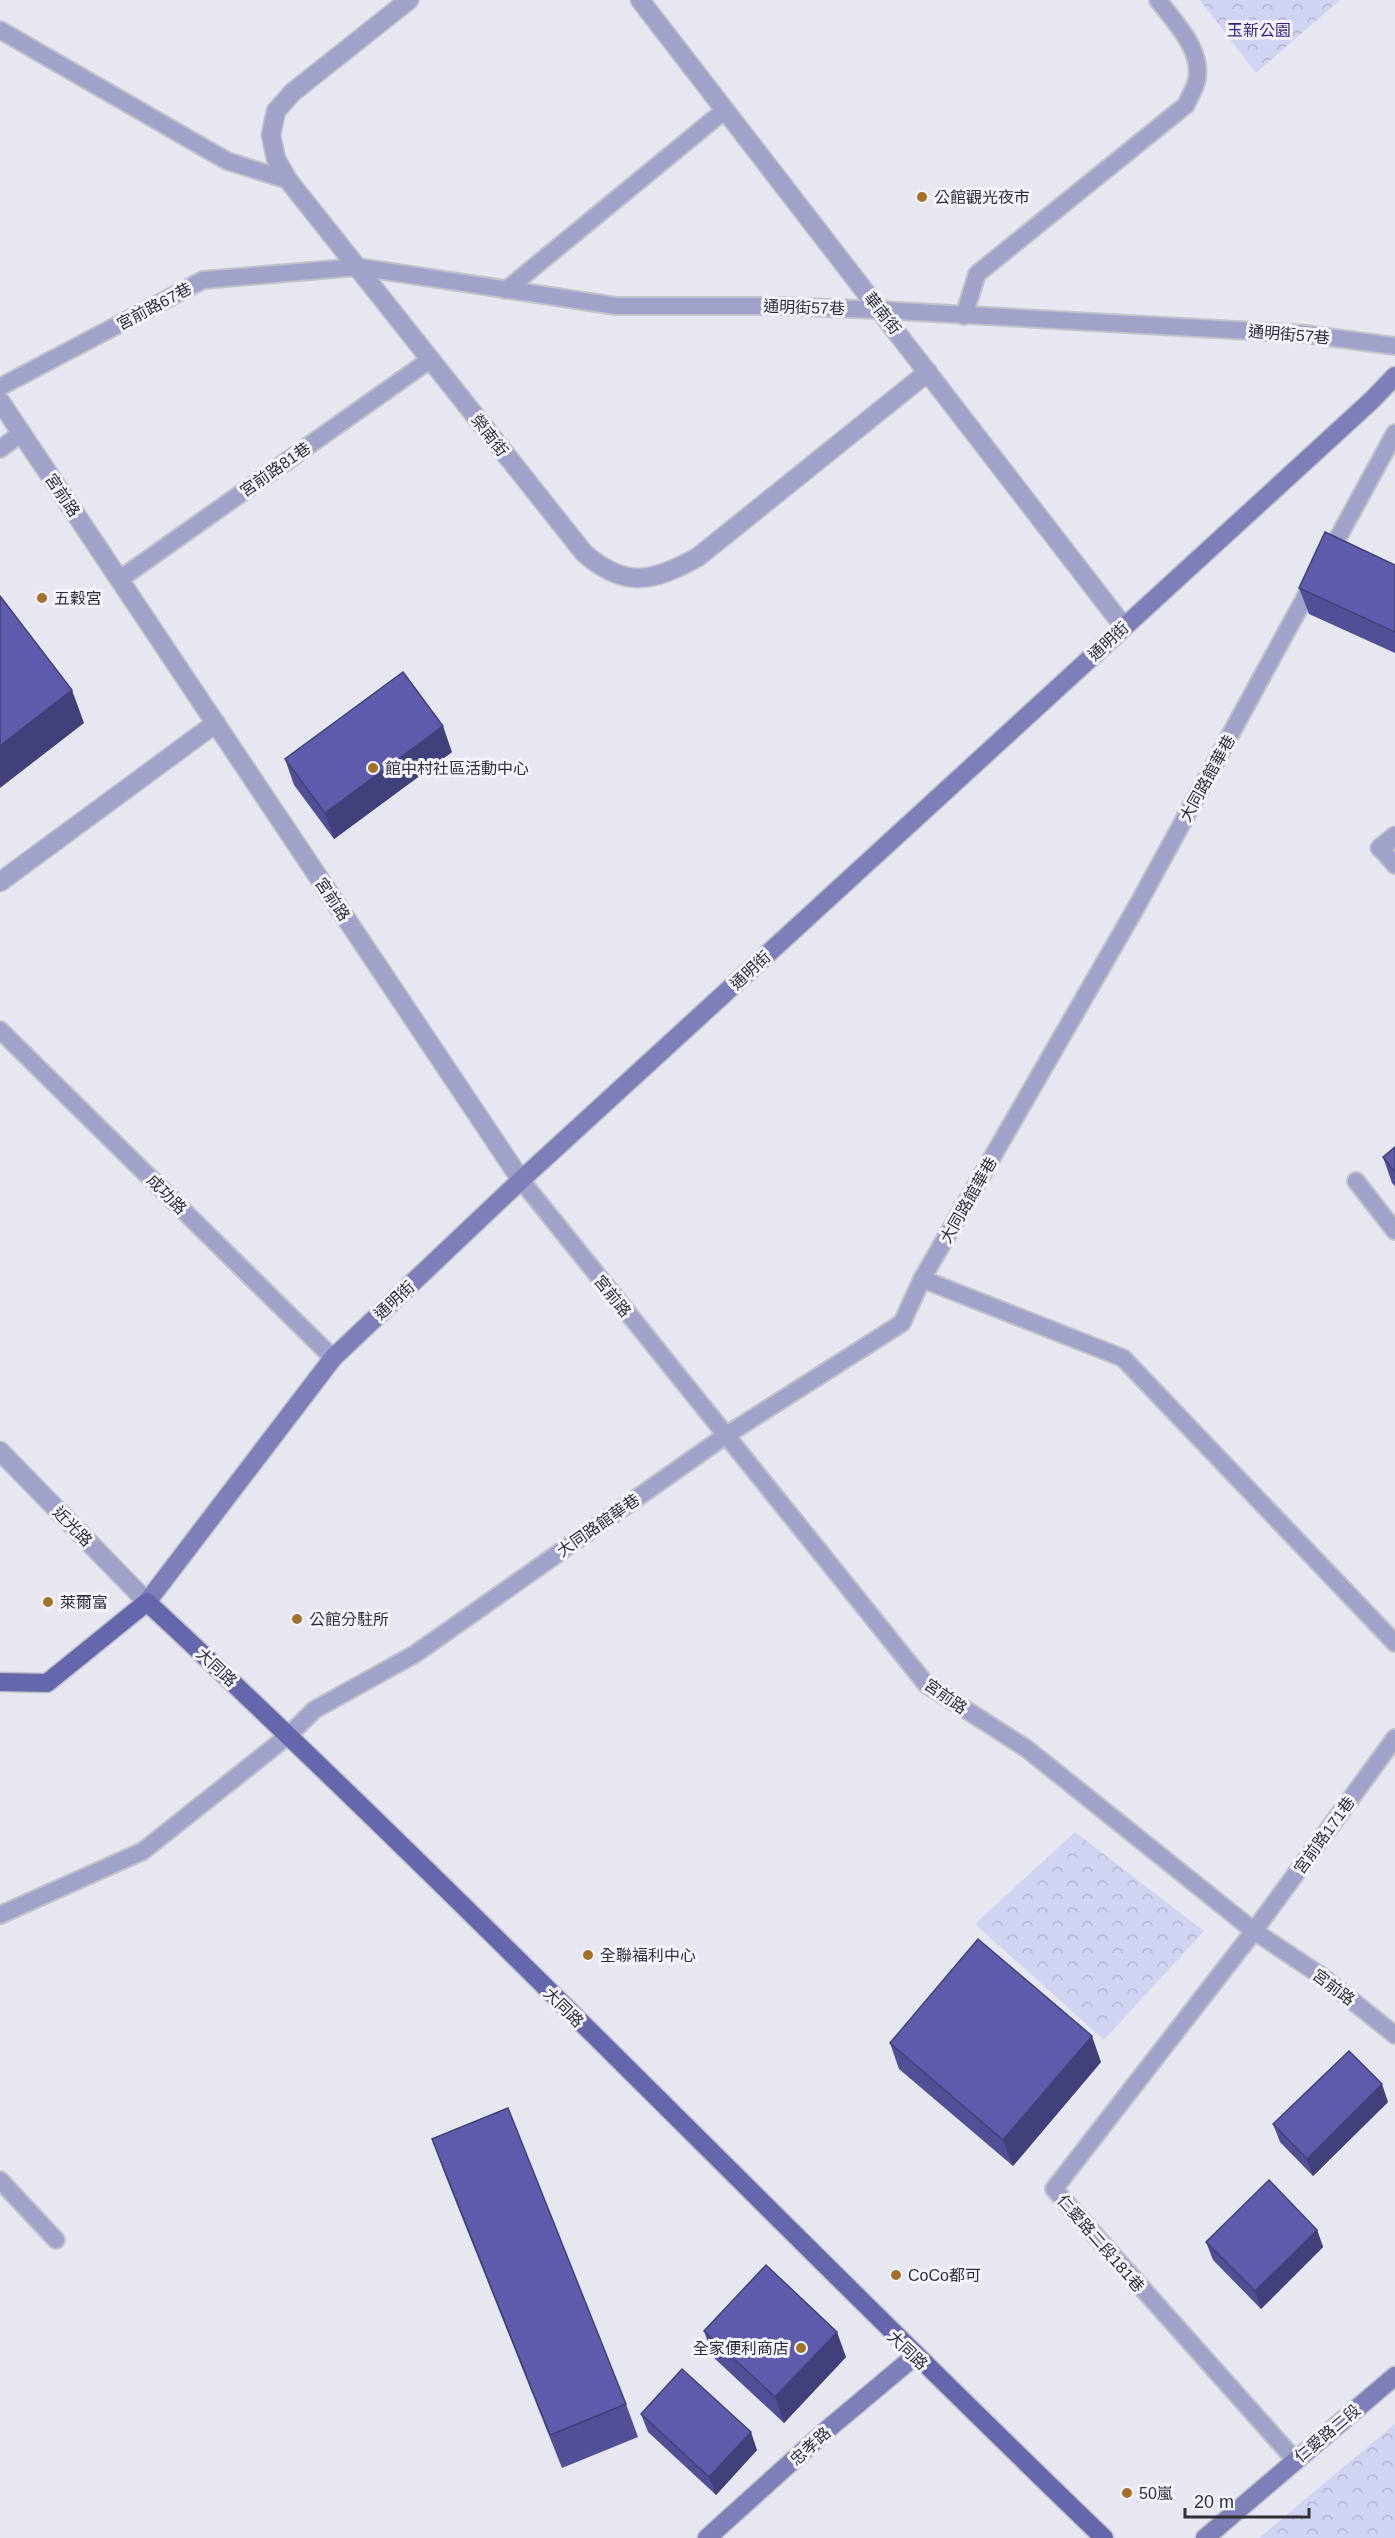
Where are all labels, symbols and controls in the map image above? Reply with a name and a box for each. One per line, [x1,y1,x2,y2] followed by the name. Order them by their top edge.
[1227,22,1291,39] park label: 玉新公園
[934,189,1030,206] place label: 公館觀光夜市
[915,190,929,204] marker: 公館觀光夜市
[114,280,194,333] street label: 宮前路67巷
[861,289,904,337] street label: 華南街
[763,298,845,317] street label: 通明街57巷
[1247,322,1330,347] street label: 通明街57巷
[468,411,511,459] street label: 榮南街
[237,439,314,500] street label: 宮前路81巷
[42,471,83,520] street label: 宮前路
[54,590,102,607] place label: 五穀宮
[35,591,49,605] marker: 五穀宮
[1085,619,1132,664] street label: 通明街
[1177,732,1238,824] street label: 大同路館華巷
[385,760,529,777] place label: 館中村社區活動中心
[366,761,380,775] marker: 館中村社區活動中心
[312,875,353,924] street label: 宮前路
[727,948,774,993] street label: 通明街
[937,1154,1000,1246] street label: 大同路館華巷
[144,1171,190,1217] street label: 成功路
[591,1272,634,1320] street label: 宮前路
[371,1278,418,1323] street label: 通明街
[554,1491,642,1560] street label: 大同路館華巷
[50,1503,95,1550] street label: 近光路
[60,1594,108,1611] place label: 萊爾富
[41,1595,55,1609] marker: 萊爾富
[309,1611,389,1628] place label: 公館分駐所
[290,1612,304,1626] marker: 公館分駐所
[193,1645,240,1690] street label: 大同路
[921,1676,970,1717] street label: 宮前路
[1291,1794,1358,1877] street label: 宮前路171巷
[600,1947,696,1964] place label: 全聯福利中心
[581,1948,595,1962] marker: 全聯福利中心
[1309,1966,1358,2009] street label: 宮前路
[541,1984,587,2030] street label: 大同路
[1054,2191,1147,2295] street label: 仁愛路二段181巷
[908,2267,981,2284] place label: CoCo都可
[889,2268,903,2282] marker: CoCo都可
[884,2328,931,2373] street label: 大同路
[693,2340,789,2357] place label: 全家便利商店
[794,2341,808,2355] marker: 全家便利商店
[1291,2401,1363,2466] street label: 仁愛路二段
[787,2424,834,2469] street label: 忠孝路
[1185,2481,1310,2519] scale bar
[1139,2485,1173,2502] place label: 50嵐
[1120,2486,1134,2500] marker: 50嵐
[1194,2492,1234,2512] text: 20 m

